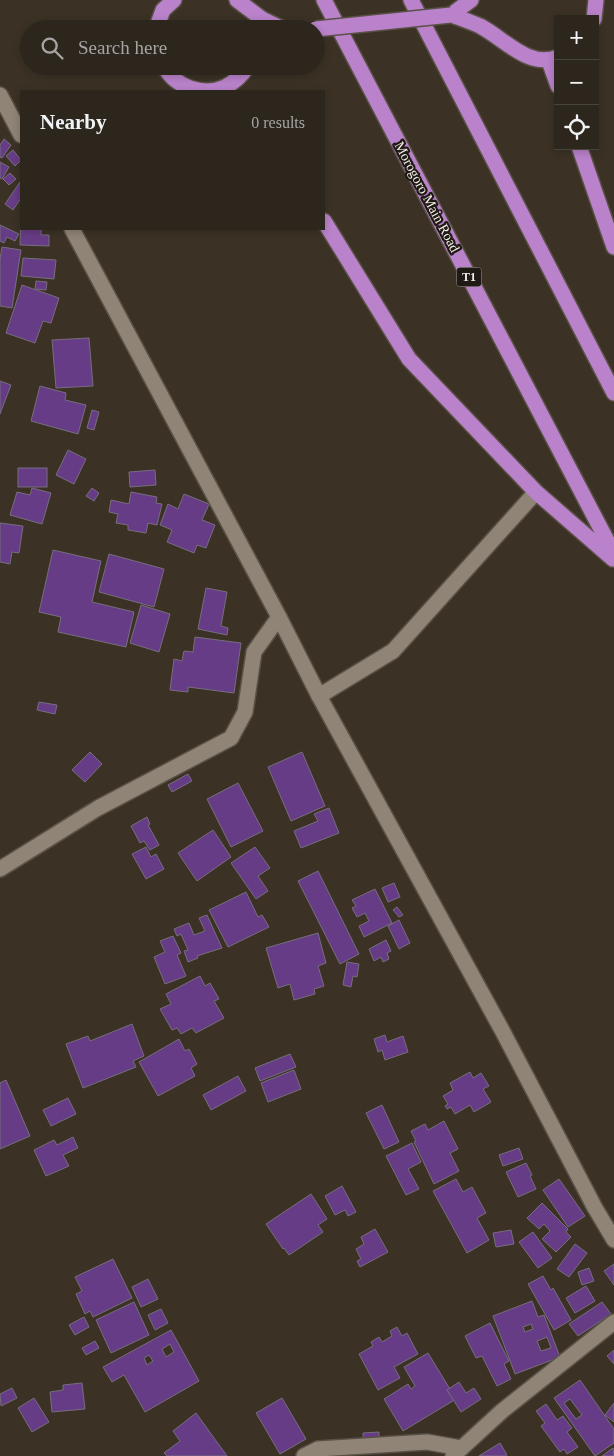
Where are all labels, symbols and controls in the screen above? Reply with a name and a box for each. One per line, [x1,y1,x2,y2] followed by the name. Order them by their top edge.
[554,15,599,150] map controls
[554,15,599,60] button: +
[20,20,325,75] search box
[38,34,66,62] icon: search
[78,37,167,58] text: Search here
[554,60,599,105] button: −
[554,105,599,150] button: locate
[40,110,107,134] text: Nearby
[251,114,305,131] text: 0 results
[392,139,462,255] street label: Morogoro Main Road
[456,268,482,286] road number: T1

